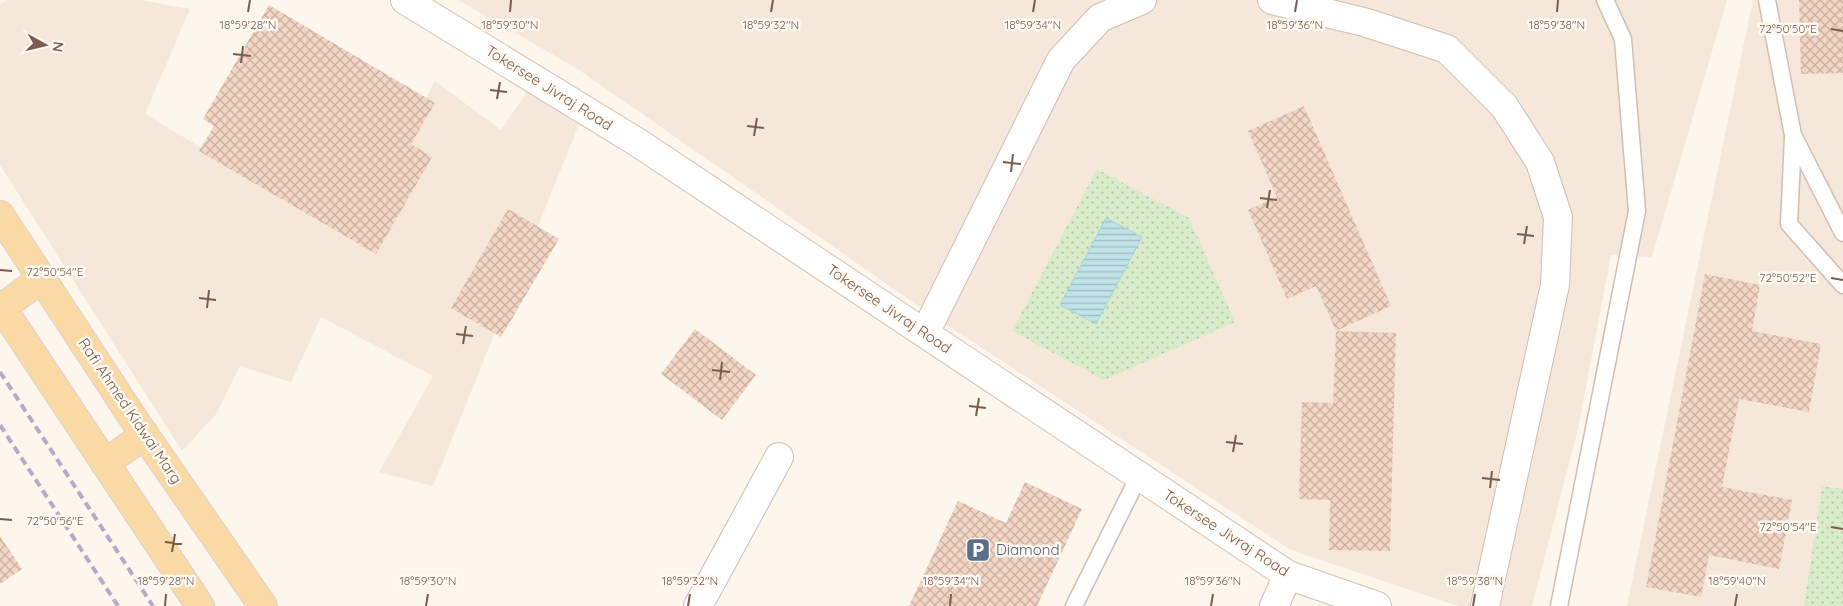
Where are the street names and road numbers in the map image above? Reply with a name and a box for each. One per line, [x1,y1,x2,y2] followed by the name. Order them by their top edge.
[482,41,616,134] street label: Tokersee Jivraj Road
[823,260,955,357] street label: Tokersee Jivraj Road
[74,334,186,487] street label: Rafi Ahmed Kidwai Marg
[1160,485,1293,580] street label: Tokersee Jivraj Road

